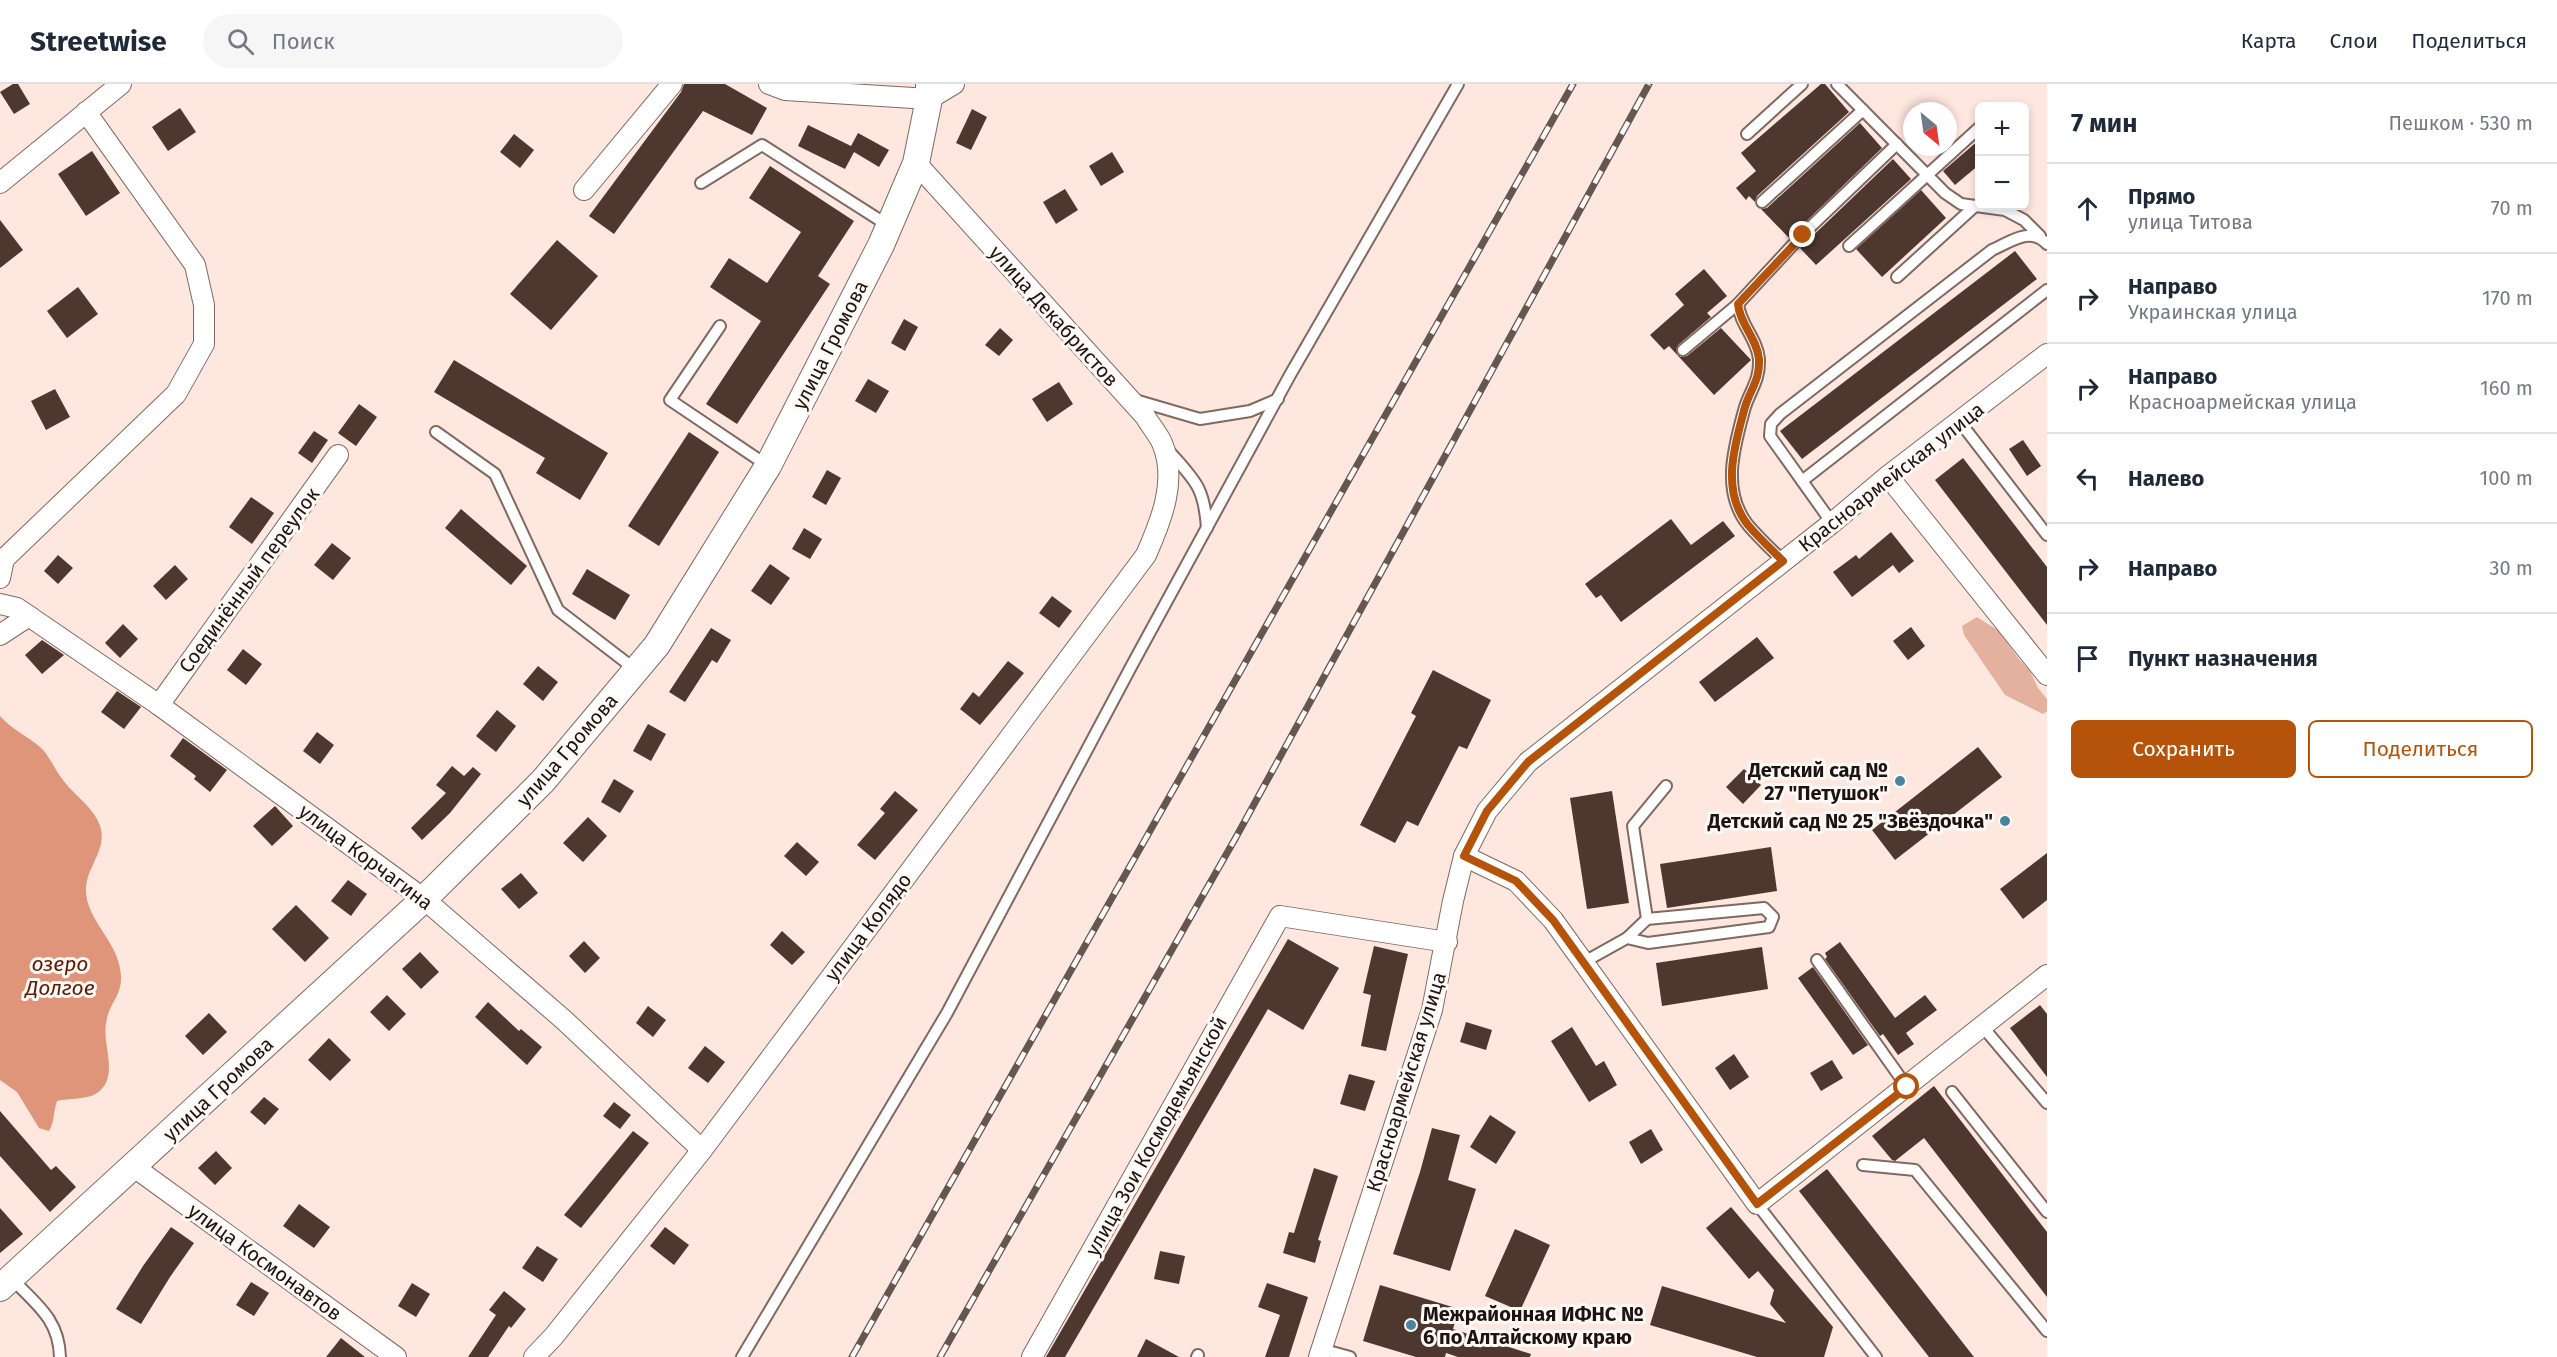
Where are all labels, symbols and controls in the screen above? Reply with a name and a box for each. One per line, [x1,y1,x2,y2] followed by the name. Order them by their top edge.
[203,14,623,68] search box
[30,25,167,58] text: Streetwise
[224,25,257,58] icon: search
[272,28,335,55] text: Поиск
[2241,28,2297,54] text: Карта
[2330,28,2378,54] text: Слои
[2411,28,2527,54] text: Поделиться
[1903,102,1957,156] north arrow
[1975,102,2029,210] map controls
[1975,102,2029,156] button: +
[2071,108,2137,139] text: 7 мин
[2389,111,2533,135] text: Пешком · 530 m
[1975,156,2029,210] button: −
[2128,183,2195,210] text: Прямо
[2071,192,2104,225] icon: ahead
[2491,196,2533,220] text: 70 m
[2128,210,2253,234] text: улица Титова
[1789,221,1815,247] route end
[984,240,1124,392] street label: улица Декабристов
[2128,273,2217,300] text: Направо
[787,276,873,414] street label: улица Громова
[2071,282,2104,315] icon: right
[2482,286,2533,310] text: 170 m
[2128,300,2298,324] text: Украинская улица
[2128,363,2217,390] text: Направо
[2071,372,2104,405] icon: right
[2480,376,2533,400] text: 160 m
[2128,390,2357,414] text: Красноармейская улица
[1793,397,1989,557] street label: Красноармейская улица
[2071,462,2104,495] icon: left
[2128,465,2204,492] text: Налево
[2480,466,2533,490] text: 100 m
[174,482,325,677] street label: Соединённый переулок
[2071,552,2104,585] icon: right
[2128,555,2217,582] text: Направо
[2489,556,2533,580] text: 30 m
[2071,642,2104,675] icon: arrive
[2128,645,2318,672] text: Пункт назначения
[511,689,623,811] street label: улица Громова
[2071,720,2296,778] button: Сохранить
[2308,720,2533,778] button: Поделиться
[1747,758,1888,805] place label: Детский сад № 27 "Петушок"
[1893,774,1907,788] marker: Детский сад № 27 "Петушок"
[294,799,438,915] street label: улица Корчагина
[1707,809,1993,833] place label: Детский сад № 25 "Звёздочка"
[1998,814,2012,828] marker: Детский сад № 25 "Звёздочка"
[819,868,917,986] street label: улица Колядо
[23,951,95,1001] water label: озеро Долгое
[1361,969,1451,1195] street label: Красноармейская улица
[1080,1012,1232,1260] street label: улица Зои Космодемьянской
[158,1032,278,1146] street label: улица Громова
[1893,1073,1919,1099] route start
[184,1198,346,1326] street label: улица Космонавтов
[1423,1302,1644,1349] place label: Межрайонная ИФНС № 6 по Алтайскому краю
[1404,1318,1418,1332] marker: Межрайонная ИФНС № 6 по Алтайскому краю

